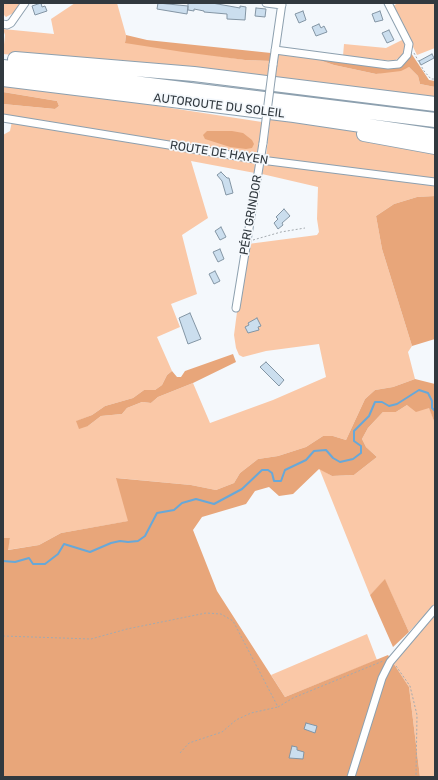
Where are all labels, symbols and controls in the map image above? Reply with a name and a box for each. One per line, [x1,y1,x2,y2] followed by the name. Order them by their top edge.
[153,91,285,121] street label: AUTOROUTE DU SOLEIL
[169,138,269,168] street label: ROUTE DE HAYEN
[237,174,265,256] street label: PÉRI GRINDOR

